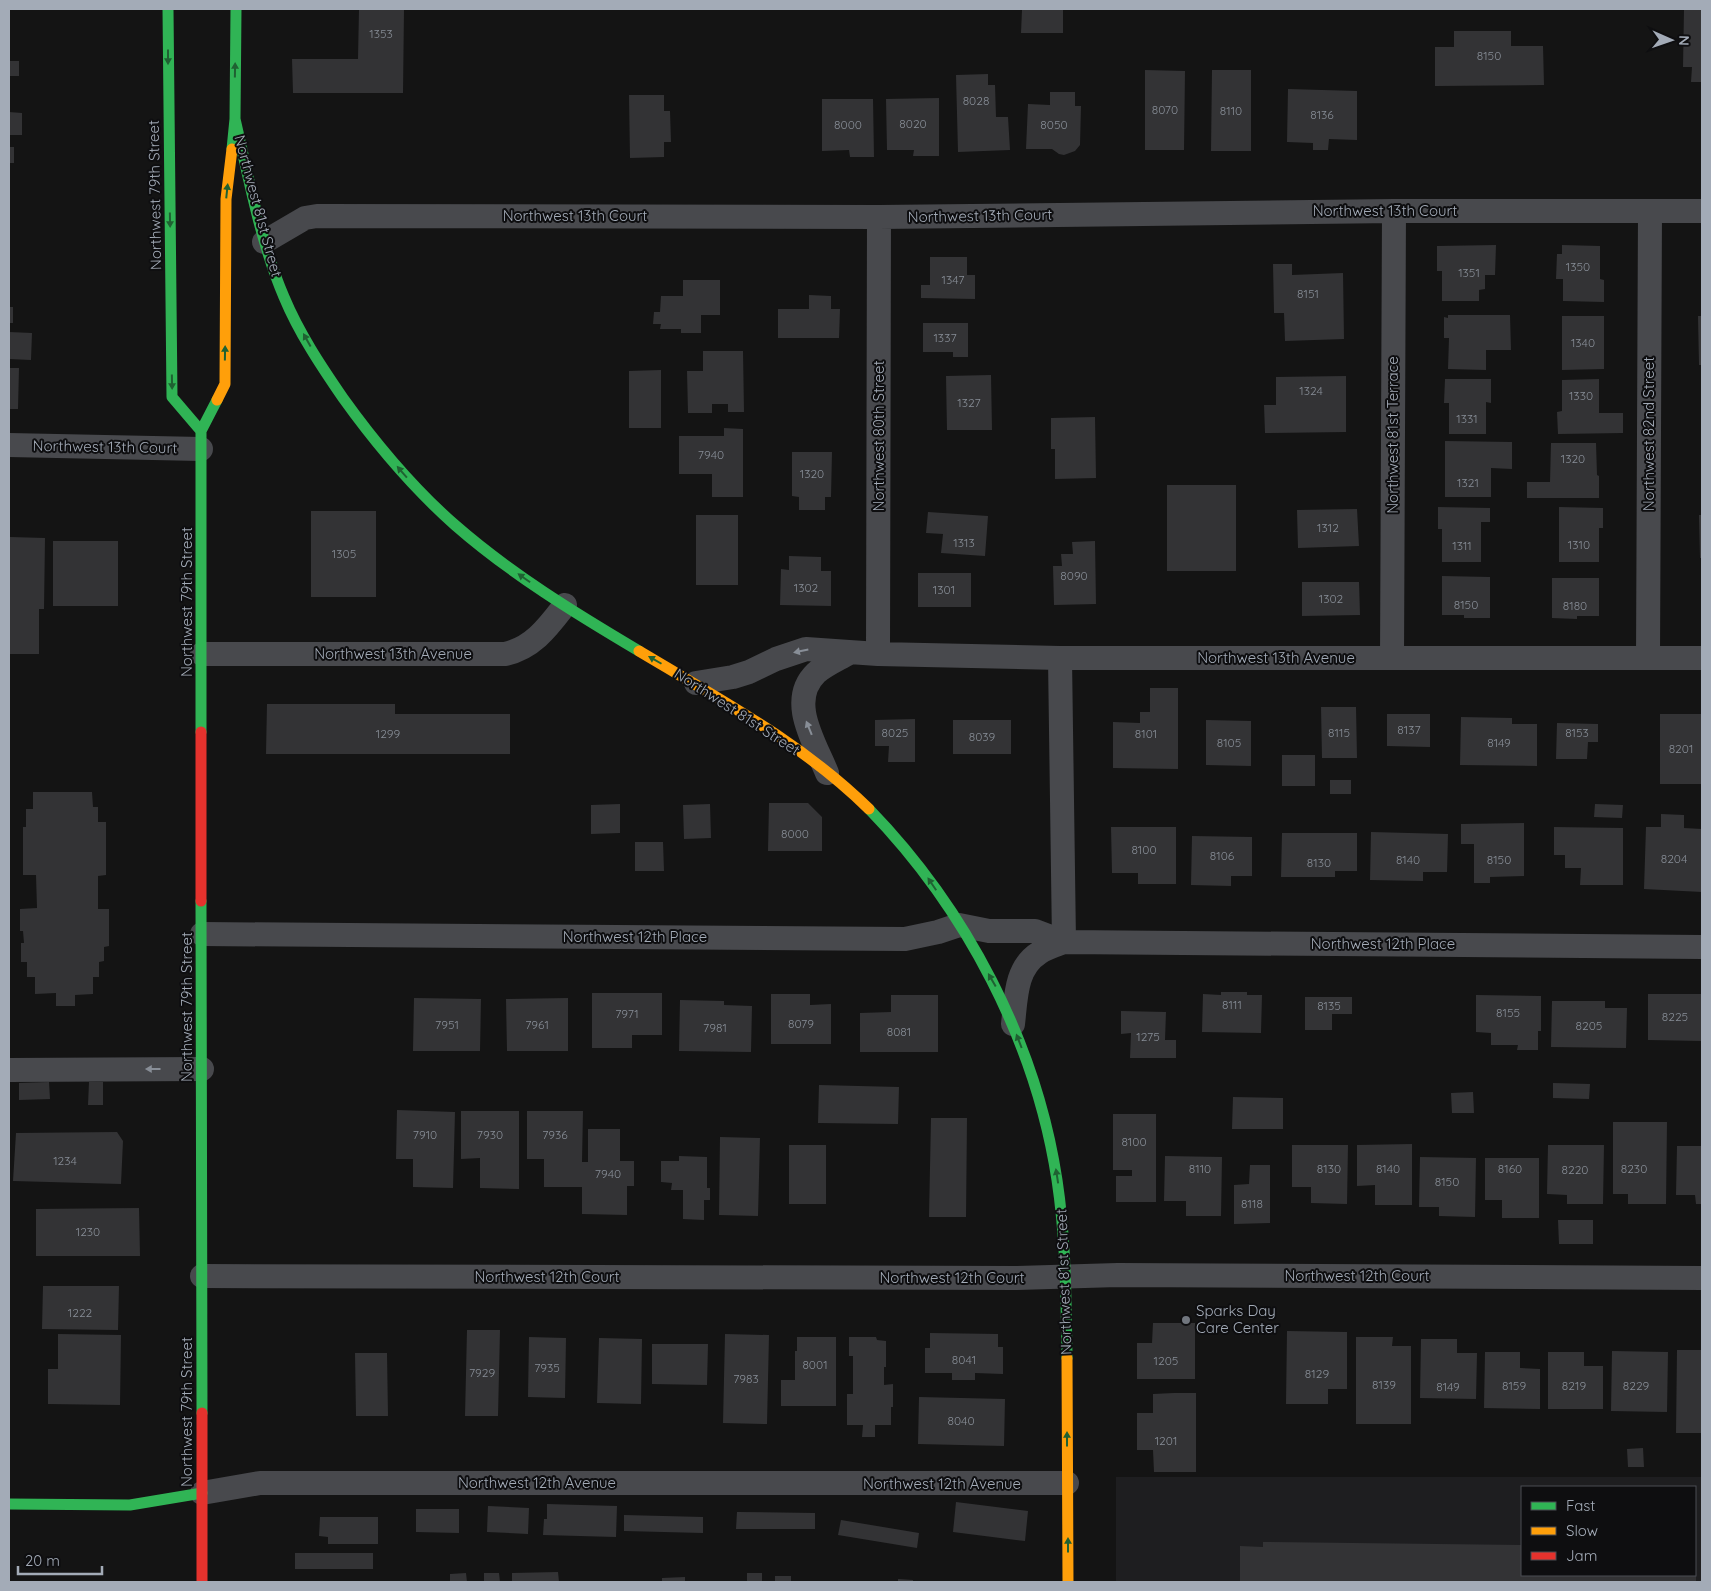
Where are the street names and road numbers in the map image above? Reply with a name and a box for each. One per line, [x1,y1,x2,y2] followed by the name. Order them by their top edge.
[144,120,165,270] street label: Northwest 79th Street
[230,133,287,279] street label: Northwest 81st Street
[1313,201,1457,220] street label: Northwest 13th Court
[907,205,1052,226] street label: Northwest 13th Court
[503,206,647,225] street label: Northwest 13th Court
[1383,356,1402,514] street label: Northwest 81st Terrace
[1639,357,1658,511] street label: Northwest 82nd Street
[869,360,888,512] street label: Northwest 80th Street
[33,436,178,457] street label: Northwest 13th Court
[177,527,196,677] street label: Northwest 79th Street
[314,644,472,663] street label: Northwest 13th Avenue
[1197,648,1355,667] street label: Northwest 13th Avenue
[671,664,804,759] street label: Northwest 81st Street
[563,927,707,946] street label: Northwest 12th Place
[177,932,196,1082] street label: Northwest 79th Street
[1311,934,1455,953] street label: Northwest 12th Place
[1051,1209,1076,1355] street label: Northwest 81st Street
[1284,1266,1430,1285] street label: Northwest 12th Court
[474,1267,620,1286] street label: Northwest 12th Court
[879,1268,1025,1287] street label: Northwest 12th Court
[177,1337,196,1487] street label: Northwest 79th Street
[458,1473,616,1492] street label: Northwest 12th Avenue
[863,1474,1021,1493] street label: Northwest 12th Avenue

